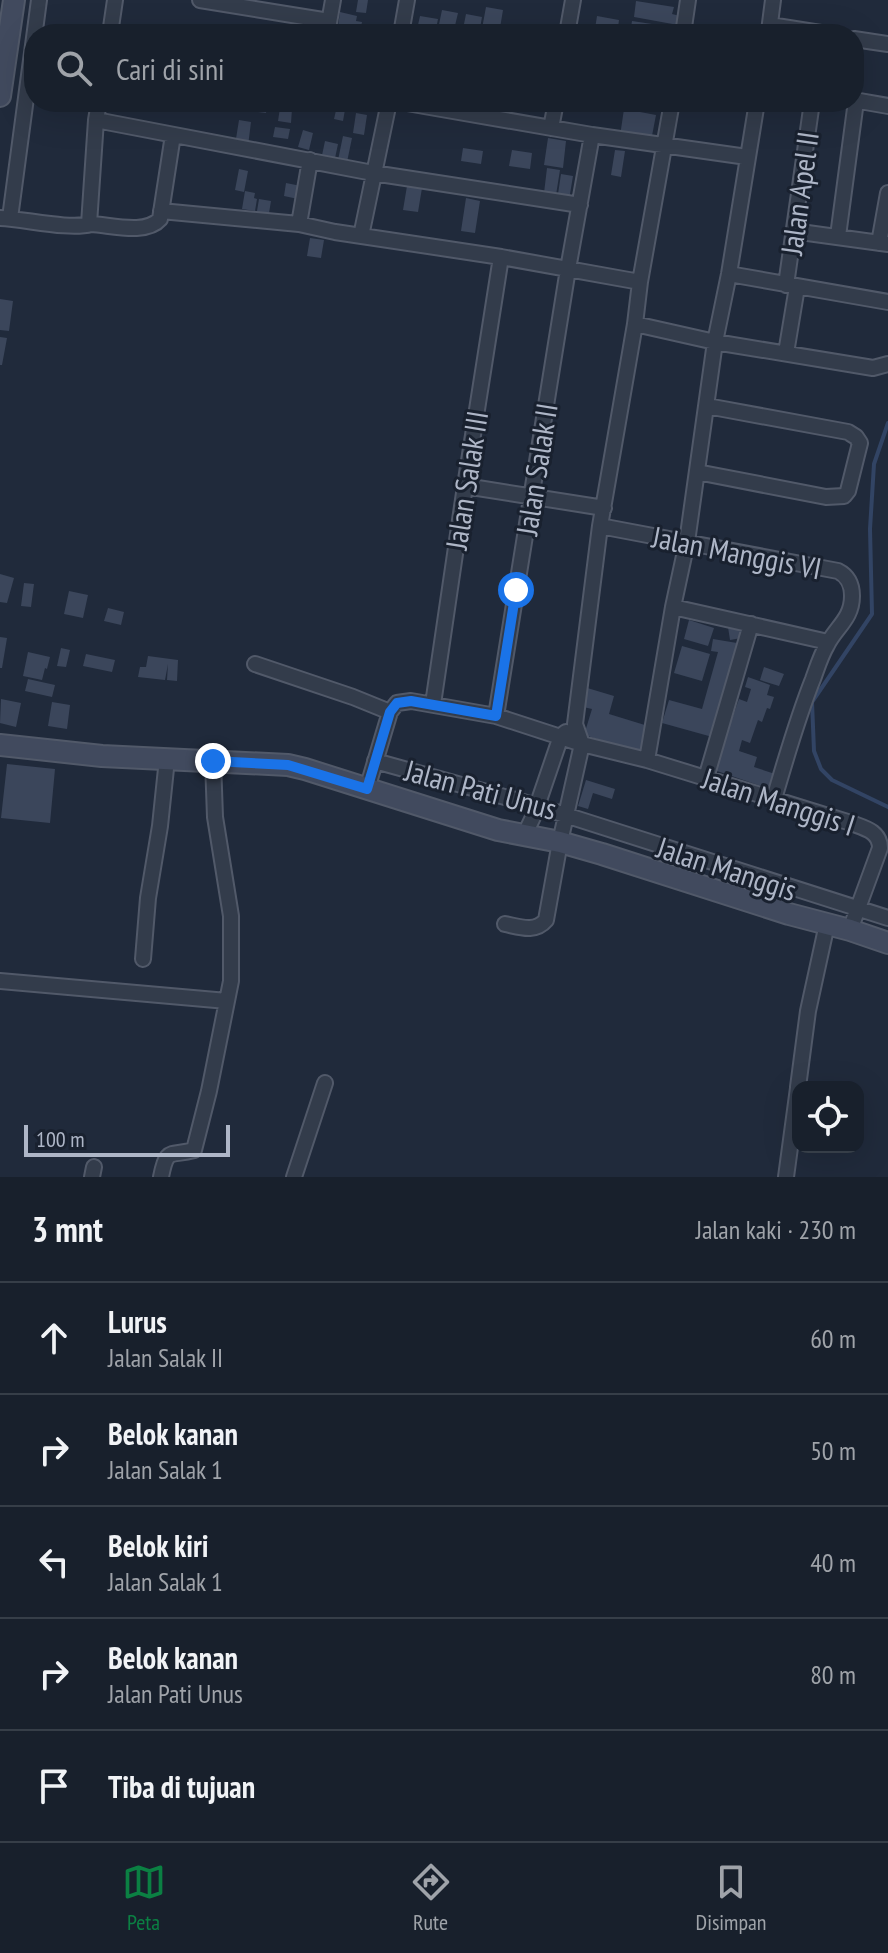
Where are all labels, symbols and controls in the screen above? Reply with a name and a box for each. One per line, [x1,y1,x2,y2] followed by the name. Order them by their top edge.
[24,24,864,112] search box
[52,46,96,90] icon: search
[116,49,225,88] text: Cari di sini
[771,129,827,258] street label: Jalan Apel II
[506,400,566,539] street label: Jalan Salak II
[436,408,496,553] street label: Jalan Salak III
[648,516,825,587] street label: Jalan Manggis VI
[498,572,534,608] route start
[195,743,231,779] route end
[400,750,561,828] street label: Jalan Pati Unus
[697,758,860,844] street label: Jalan Manggis I
[651,827,802,909] street label: Jalan Manggis
[792,1081,864,1153] map controls
[792,1081,864,1153] button: locate
[24,1121,230,1157] scale bar
[36,1125,85,1153] text: 100 m
[32,1207,103,1251] text: 3 mnt
[696,1213,856,1246] text: Jalan kaki · 230 m
[108,1302,167,1341] text: Lurus
[32,1316,76,1360] icon: ahead
[810,1322,856,1355] text: 60 m
[108,1341,223,1374] text: Jalan Salak II
[108,1414,238,1453] text: Belok kanan
[32,1428,76,1472] icon: right
[810,1434,856,1467] text: 50 m
[108,1453,223,1486] text: Jalan Salak 1
[108,1526,209,1565] text: Belok kiri
[32,1540,76,1584] icon: left
[810,1546,856,1579] text: 40 m
[108,1565,223,1598] text: Jalan Salak 1
[108,1638,238,1677] text: Belok kanan
[32,1652,76,1696] icon: right
[810,1658,856,1691] text: 80 m
[108,1677,243,1710] text: Jalan Pati Unus
[32,1764,76,1808] icon: arrive
[108,1767,255,1806] text: Tiba di tujuan
[122,1860,166,1936] tab: Peta
[409,1860,453,1936] tab: Rute
[696,1860,766,1936] tab: Disimpan

